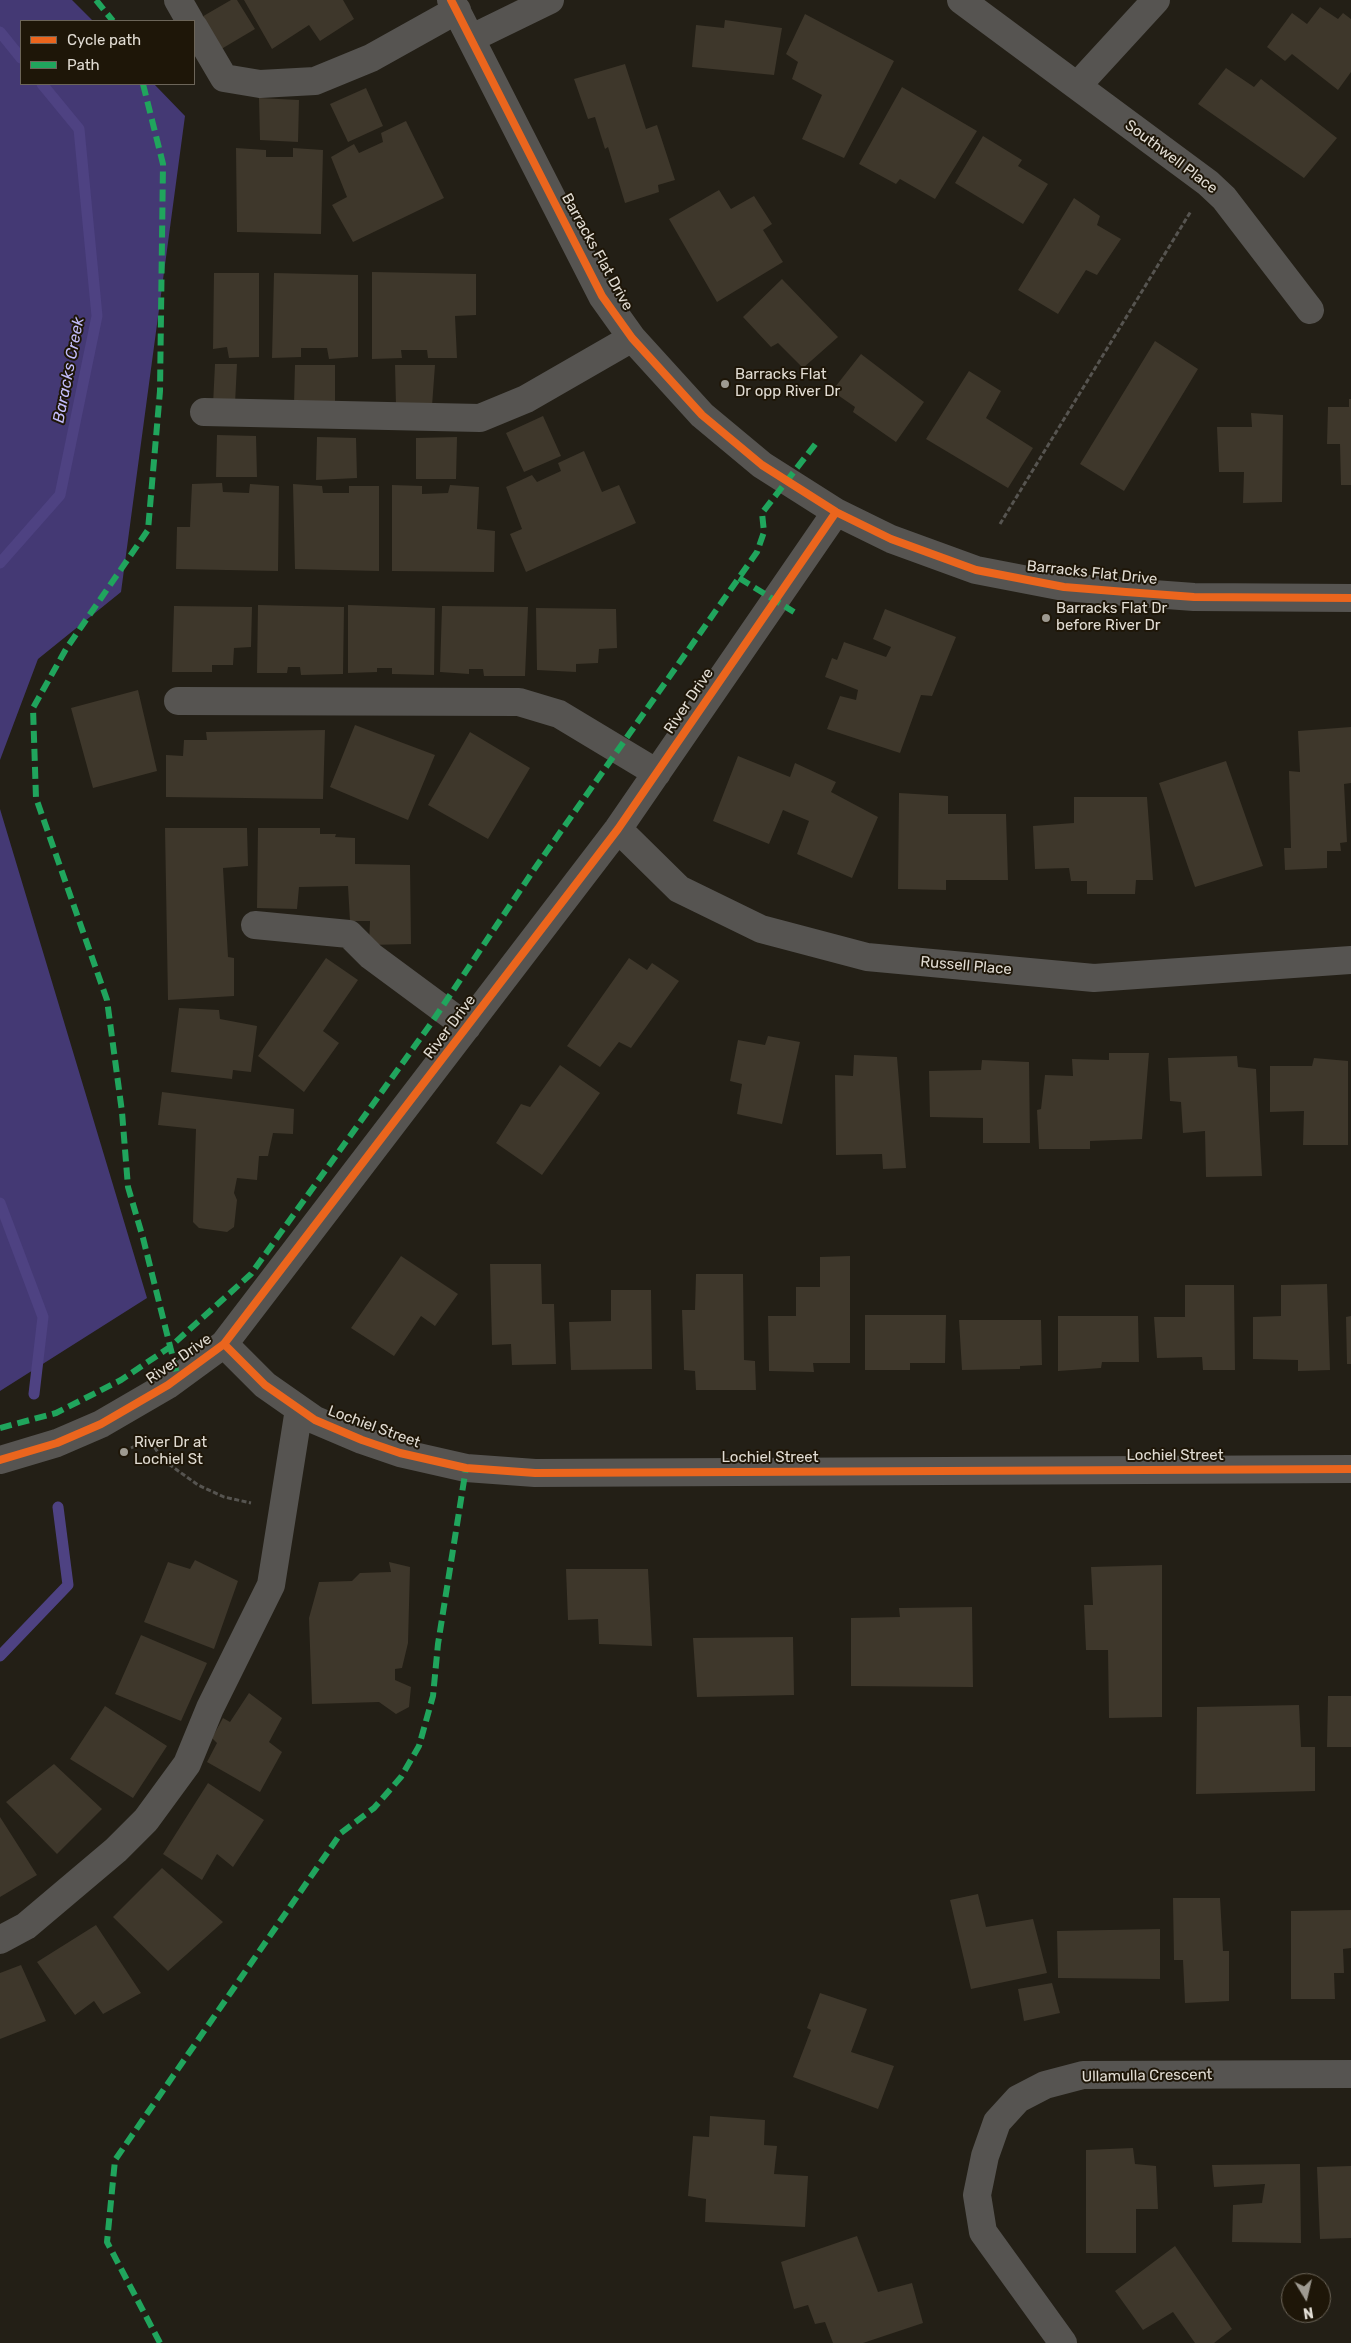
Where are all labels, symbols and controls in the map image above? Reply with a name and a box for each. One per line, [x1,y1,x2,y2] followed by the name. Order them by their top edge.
[20,20,195,85] legend
[67,31,141,49] text: Cycle path
[67,56,100,74] text: Path
[1121,116,1221,198] street label: Southwell Place
[557,190,637,314] street label: Barracks Flat Drive
[49,315,89,425] water label: Baracks Creek
[735,366,840,401] place label: Barracks Flat Dr opp River Dr
[719,378,731,390] marker: Barracks Flat Dr opp River Dr
[1026,557,1158,589] street label: Barracks Flat Drive
[1056,600,1167,635] place label: Barracks Flat Dr before River Dr
[1040,612,1052,624] marker: Barracks Flat Dr before River Dr
[660,665,718,737] street label: River Drive
[920,953,1012,979] street label: Russell Place
[420,991,480,1063] street label: River Drive
[143,1330,215,1388] street label: River Drive
[325,1402,423,1452] street label: Lochiel Street
[134,1434,207,1469] place label: River Dr at Lochiel St
[118,1446,130,1458] marker: River Dr at Lochiel St
[1126,1447,1224,1465] street label: Lochiel Street
[721,1449,819,1467] street label: Lochiel Street
[1081,2066,1213,2086] street label: Ullamulla Crescent
[1281,2273,1331,2323] north arrow
[1302,2303,1315,2322] text: N

